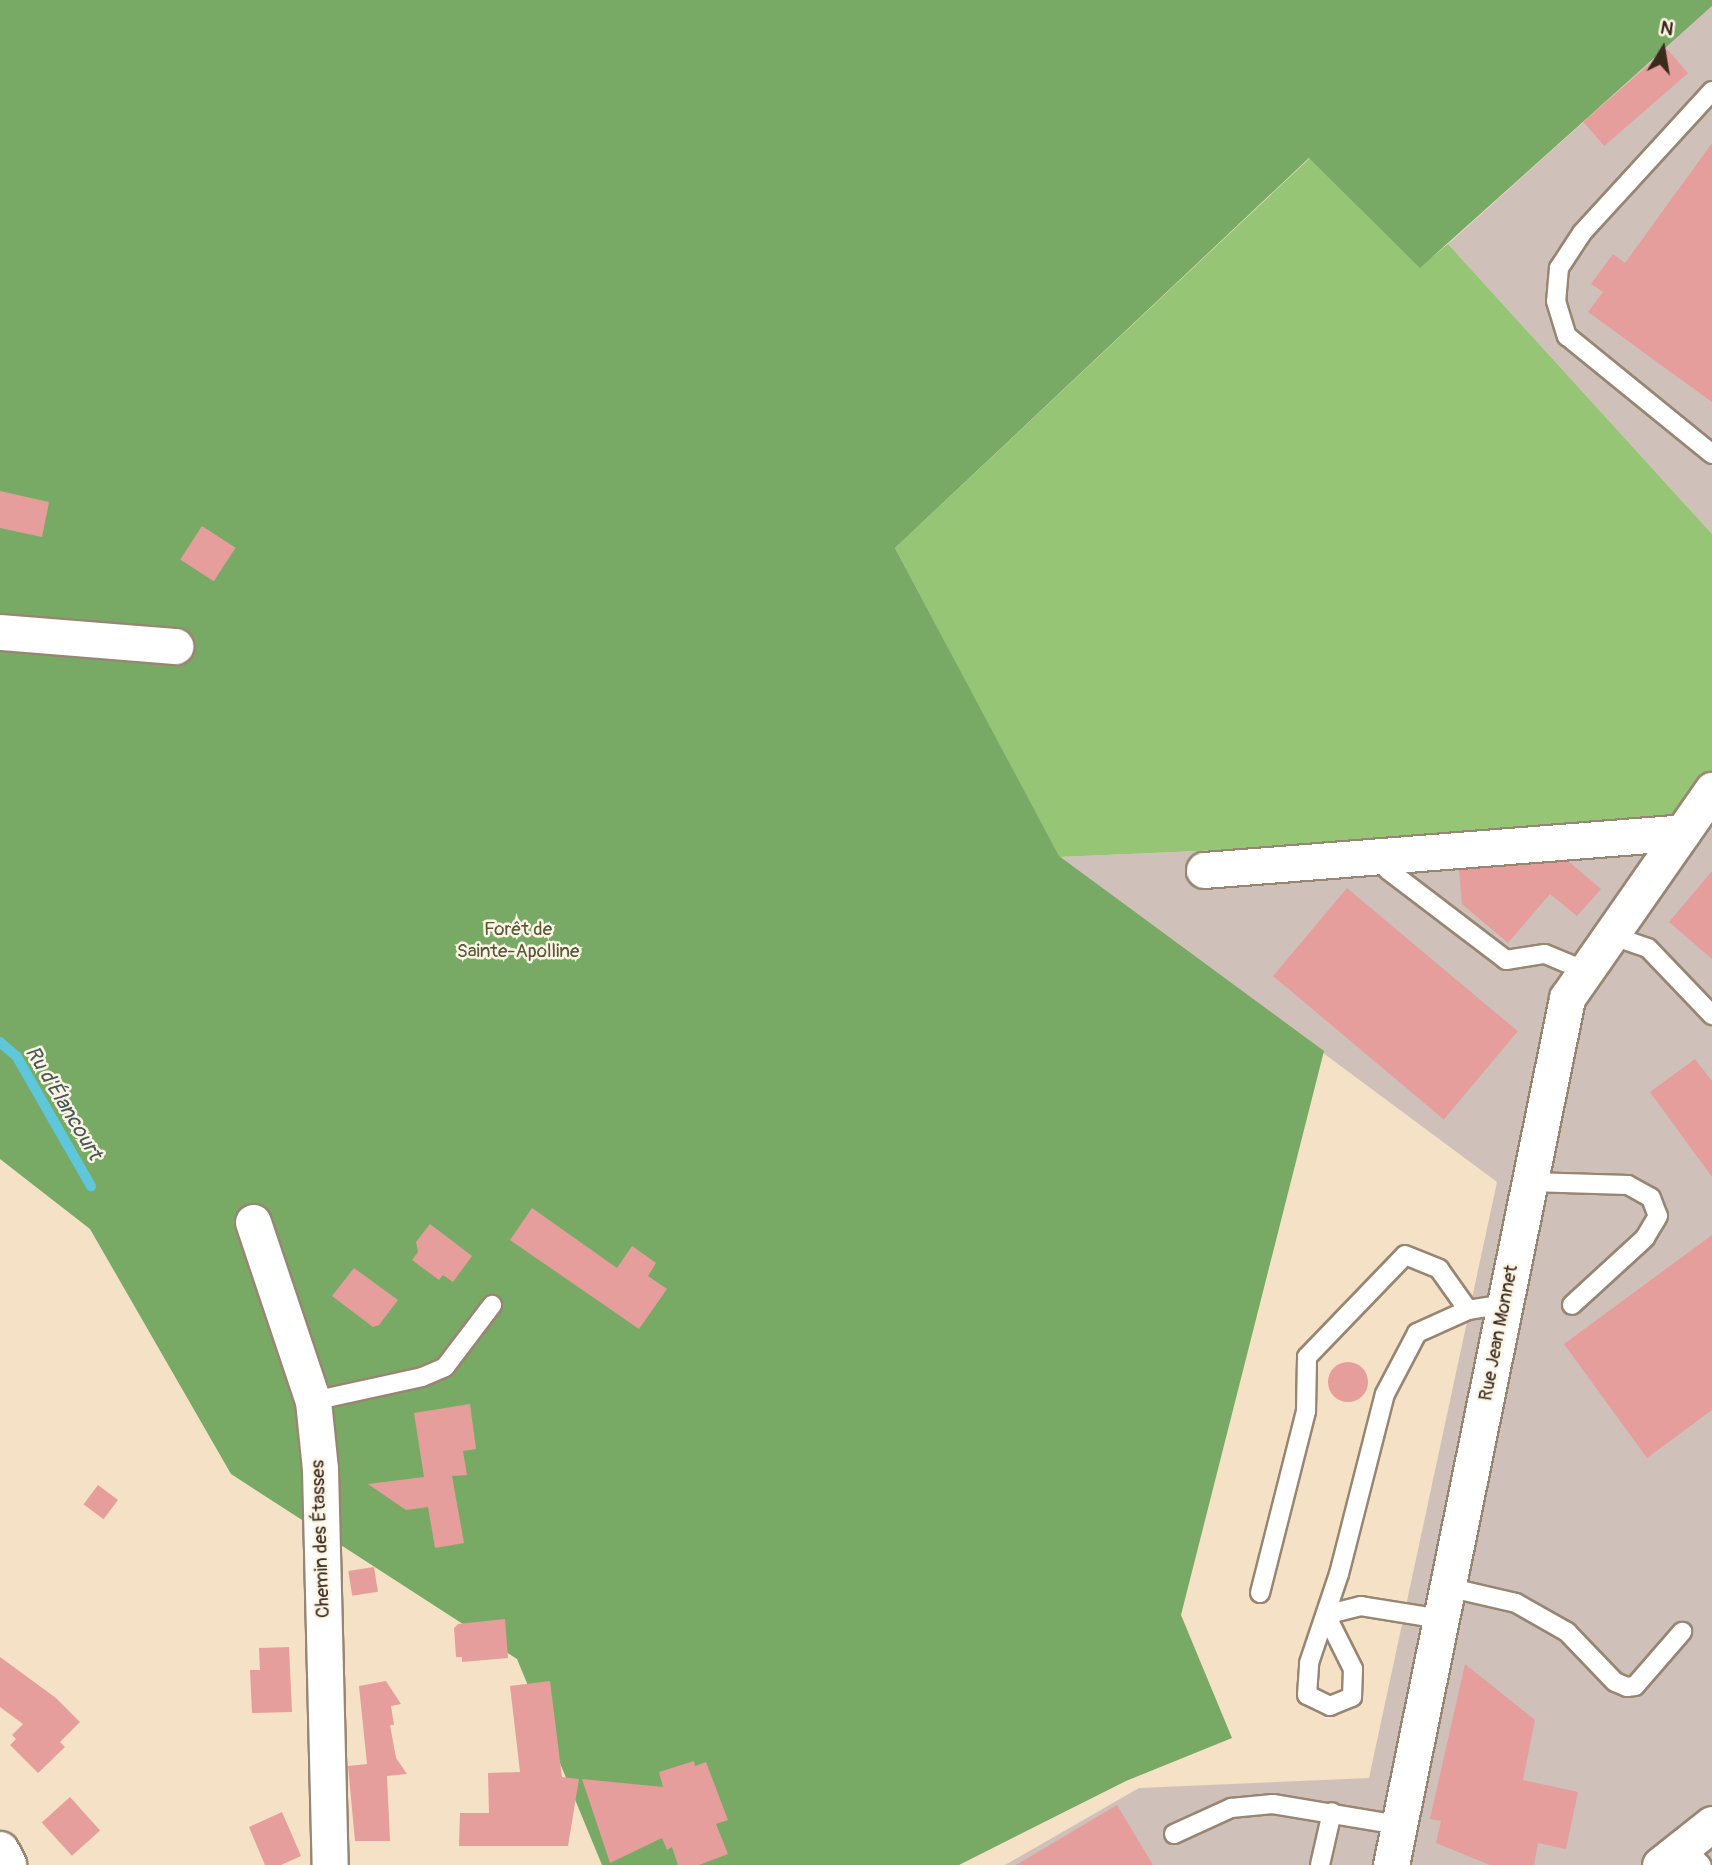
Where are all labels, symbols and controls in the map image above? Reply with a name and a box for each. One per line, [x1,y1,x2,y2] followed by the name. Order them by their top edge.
[1628,14,1698,84] north arrow
[1658,15,1676,41] text: N
[457,919,579,963] park label: Forêt de Sainte-Apolline
[19,1042,107,1164] water label: Ru d'Élancourt
[1475,1263,1523,1403] street label: Rue Jean Monnet
[307,1460,335,1618] street label: Chemin des Étasses

